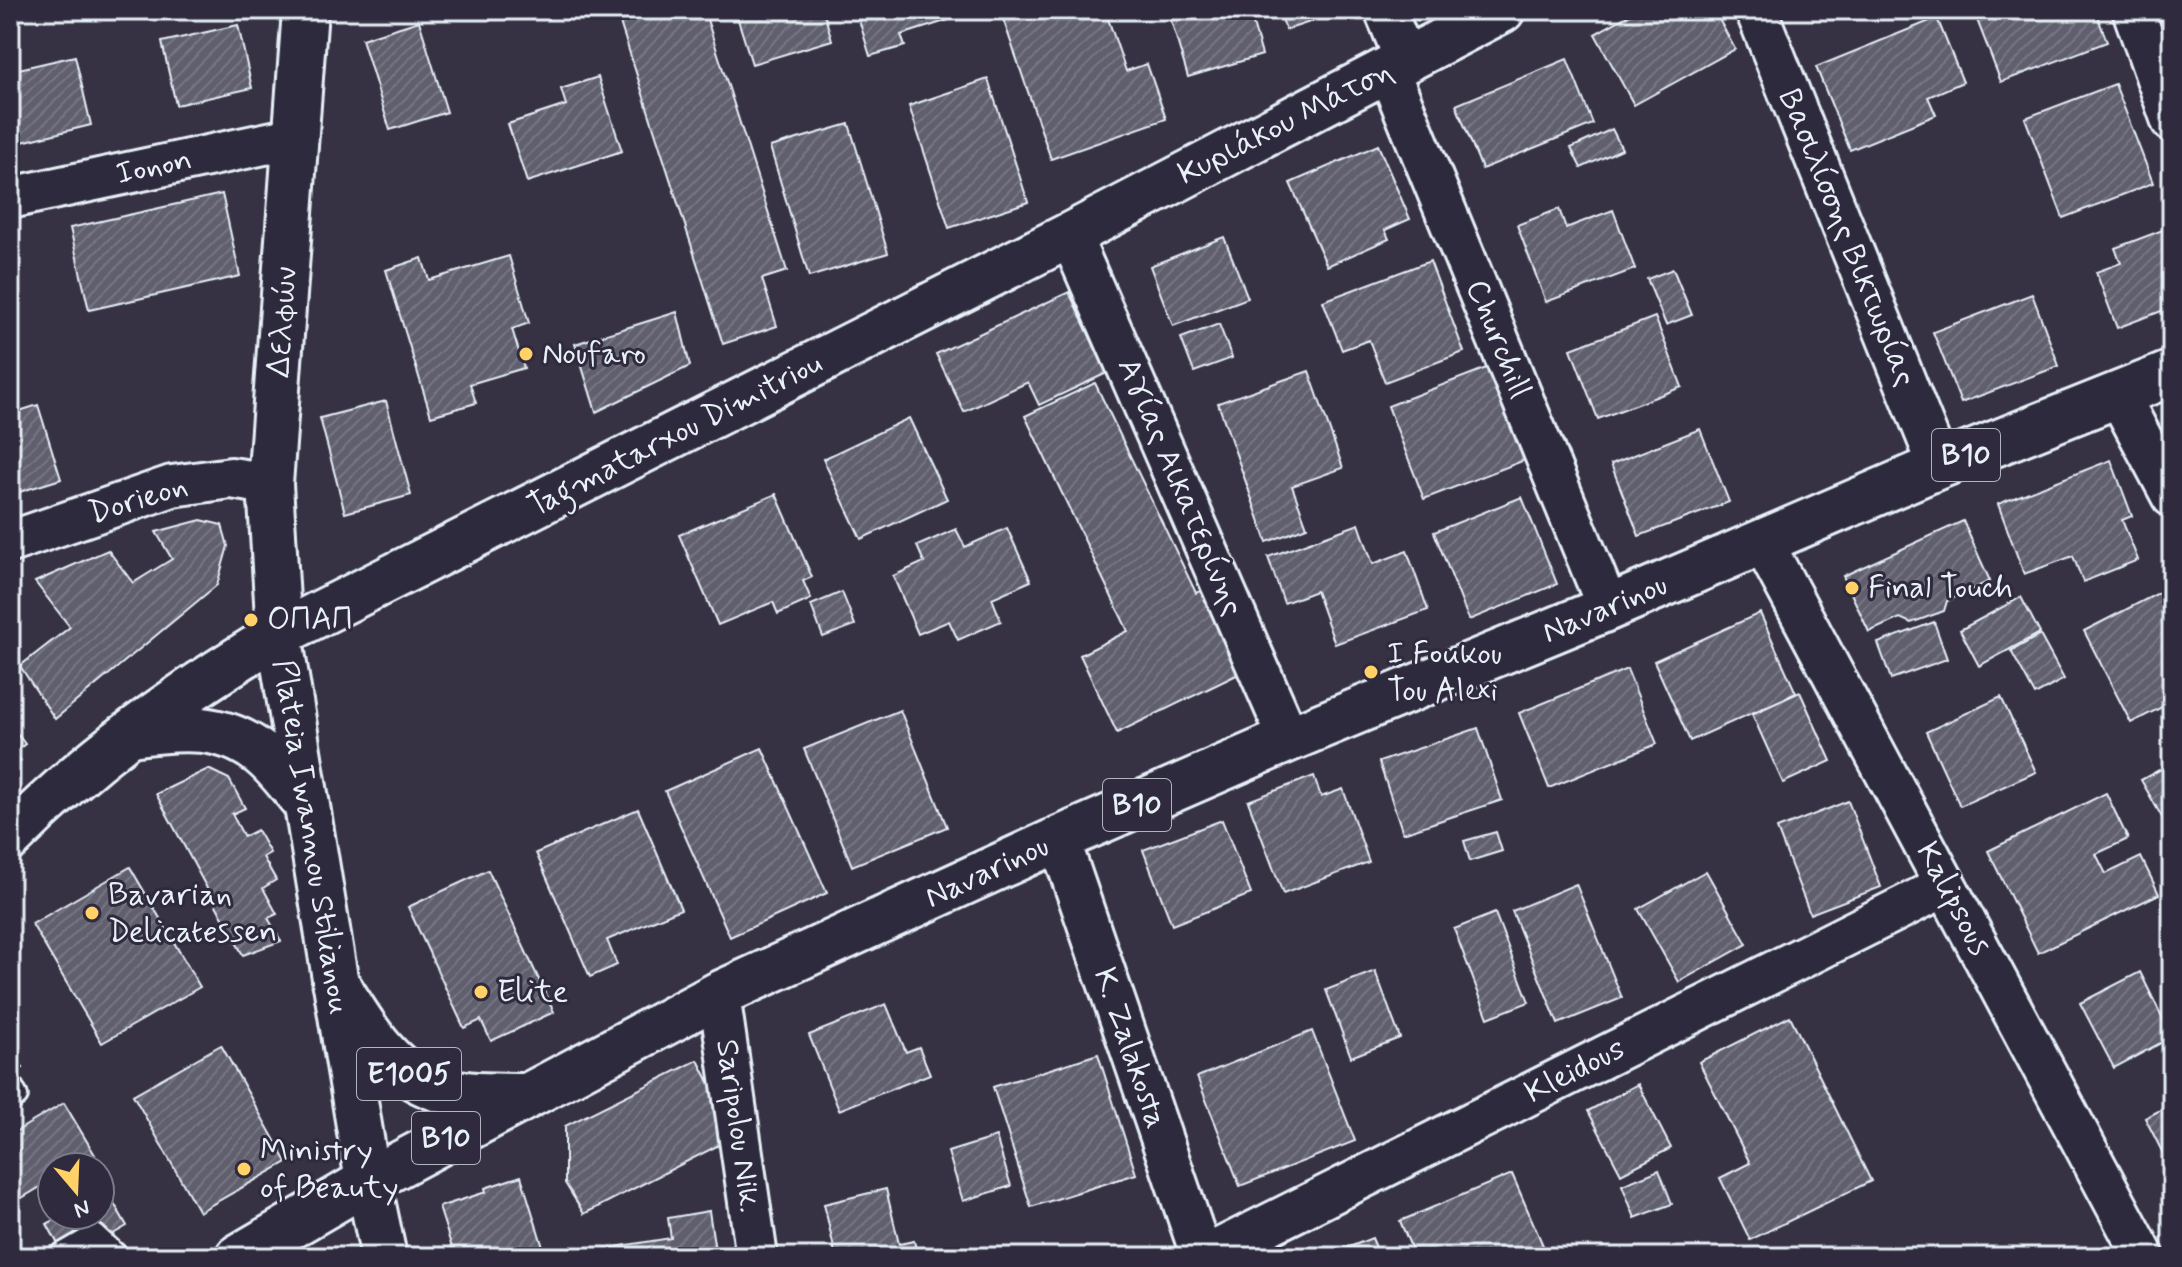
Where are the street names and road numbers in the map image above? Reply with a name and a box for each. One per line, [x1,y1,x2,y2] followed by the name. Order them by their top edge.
[1171,51,1401,195] street label: Κυριάκου Μάτση
[1768,83,1926,393] street label: Βασιλίσσης Βικτωρίας
[112,139,196,195] street label: Ionon
[258,265,308,379] street label: Δελφών
[1455,273,1541,405] street label: Churchill
[521,342,831,530] street label: Tagmatarxou Dimitriou
[1107,352,1253,622] street label: Αγίας Αικατερίνης
[1932,429,2000,481] road number: B10
[83,465,193,535] street label: Dorieon
[1536,564,1674,654] street label: Navarinou
[262,656,360,1018] street label: Plateia Iwannou Stilianou
[1103,779,1171,831] road number: B10
[918,825,1056,919] street label: Navarinou
[1906,835,2000,963] street label: Kalipsous
[1083,962,1177,1134] street label: K. Zalakosta
[1518,1028,1632,1114] street label: Kleidous
[705,1037,771,1215] street label: Saripolou Nik.
[357,1048,461,1100] road number: E1005
[412,1112,480,1164] road number: B10

